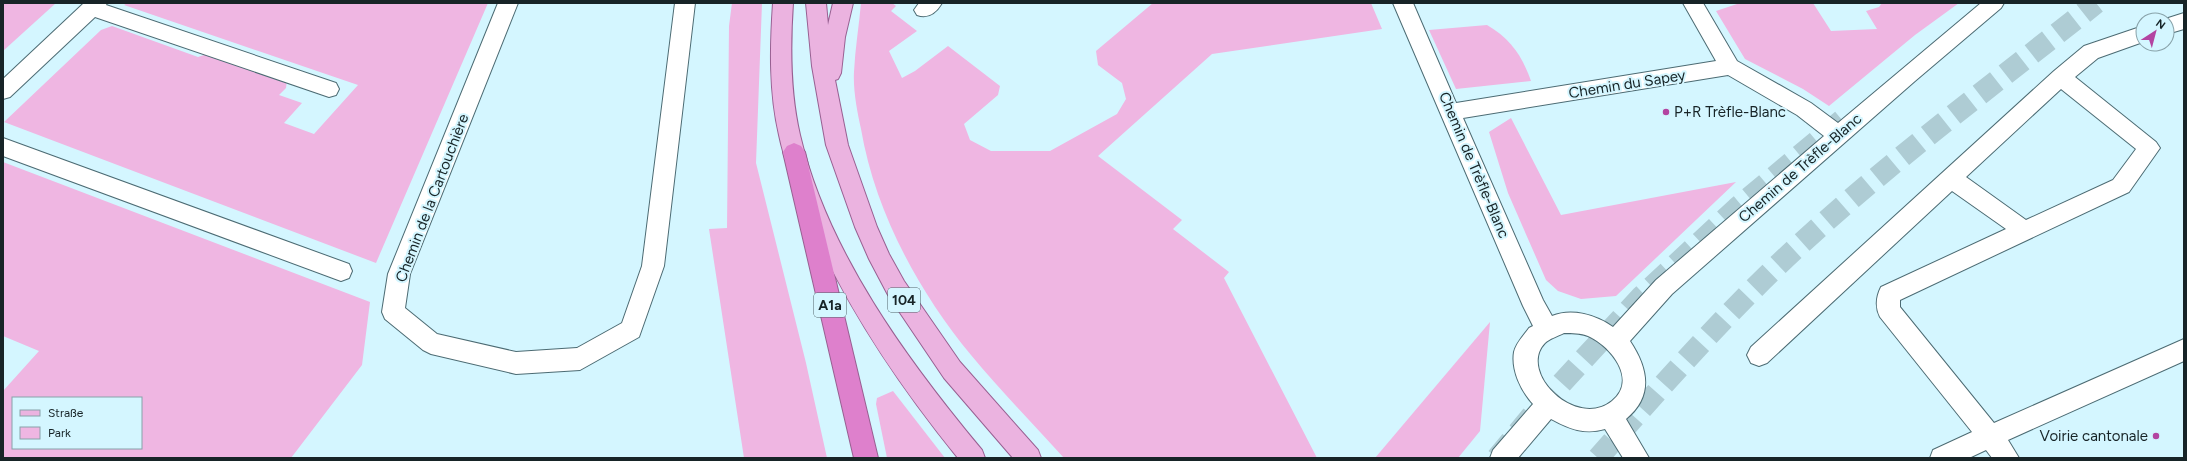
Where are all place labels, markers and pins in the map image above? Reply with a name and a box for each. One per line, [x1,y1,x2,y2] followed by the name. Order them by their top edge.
[1674,103,1786,121] place label: P+R Trèfle-Blanc
[1661,107,1671,117] marker: P+R Trèfle-Blanc
[2040,427,2148,445] place label: Voirie cantonale
[2151,431,2161,441] marker: Voirie cantonale

